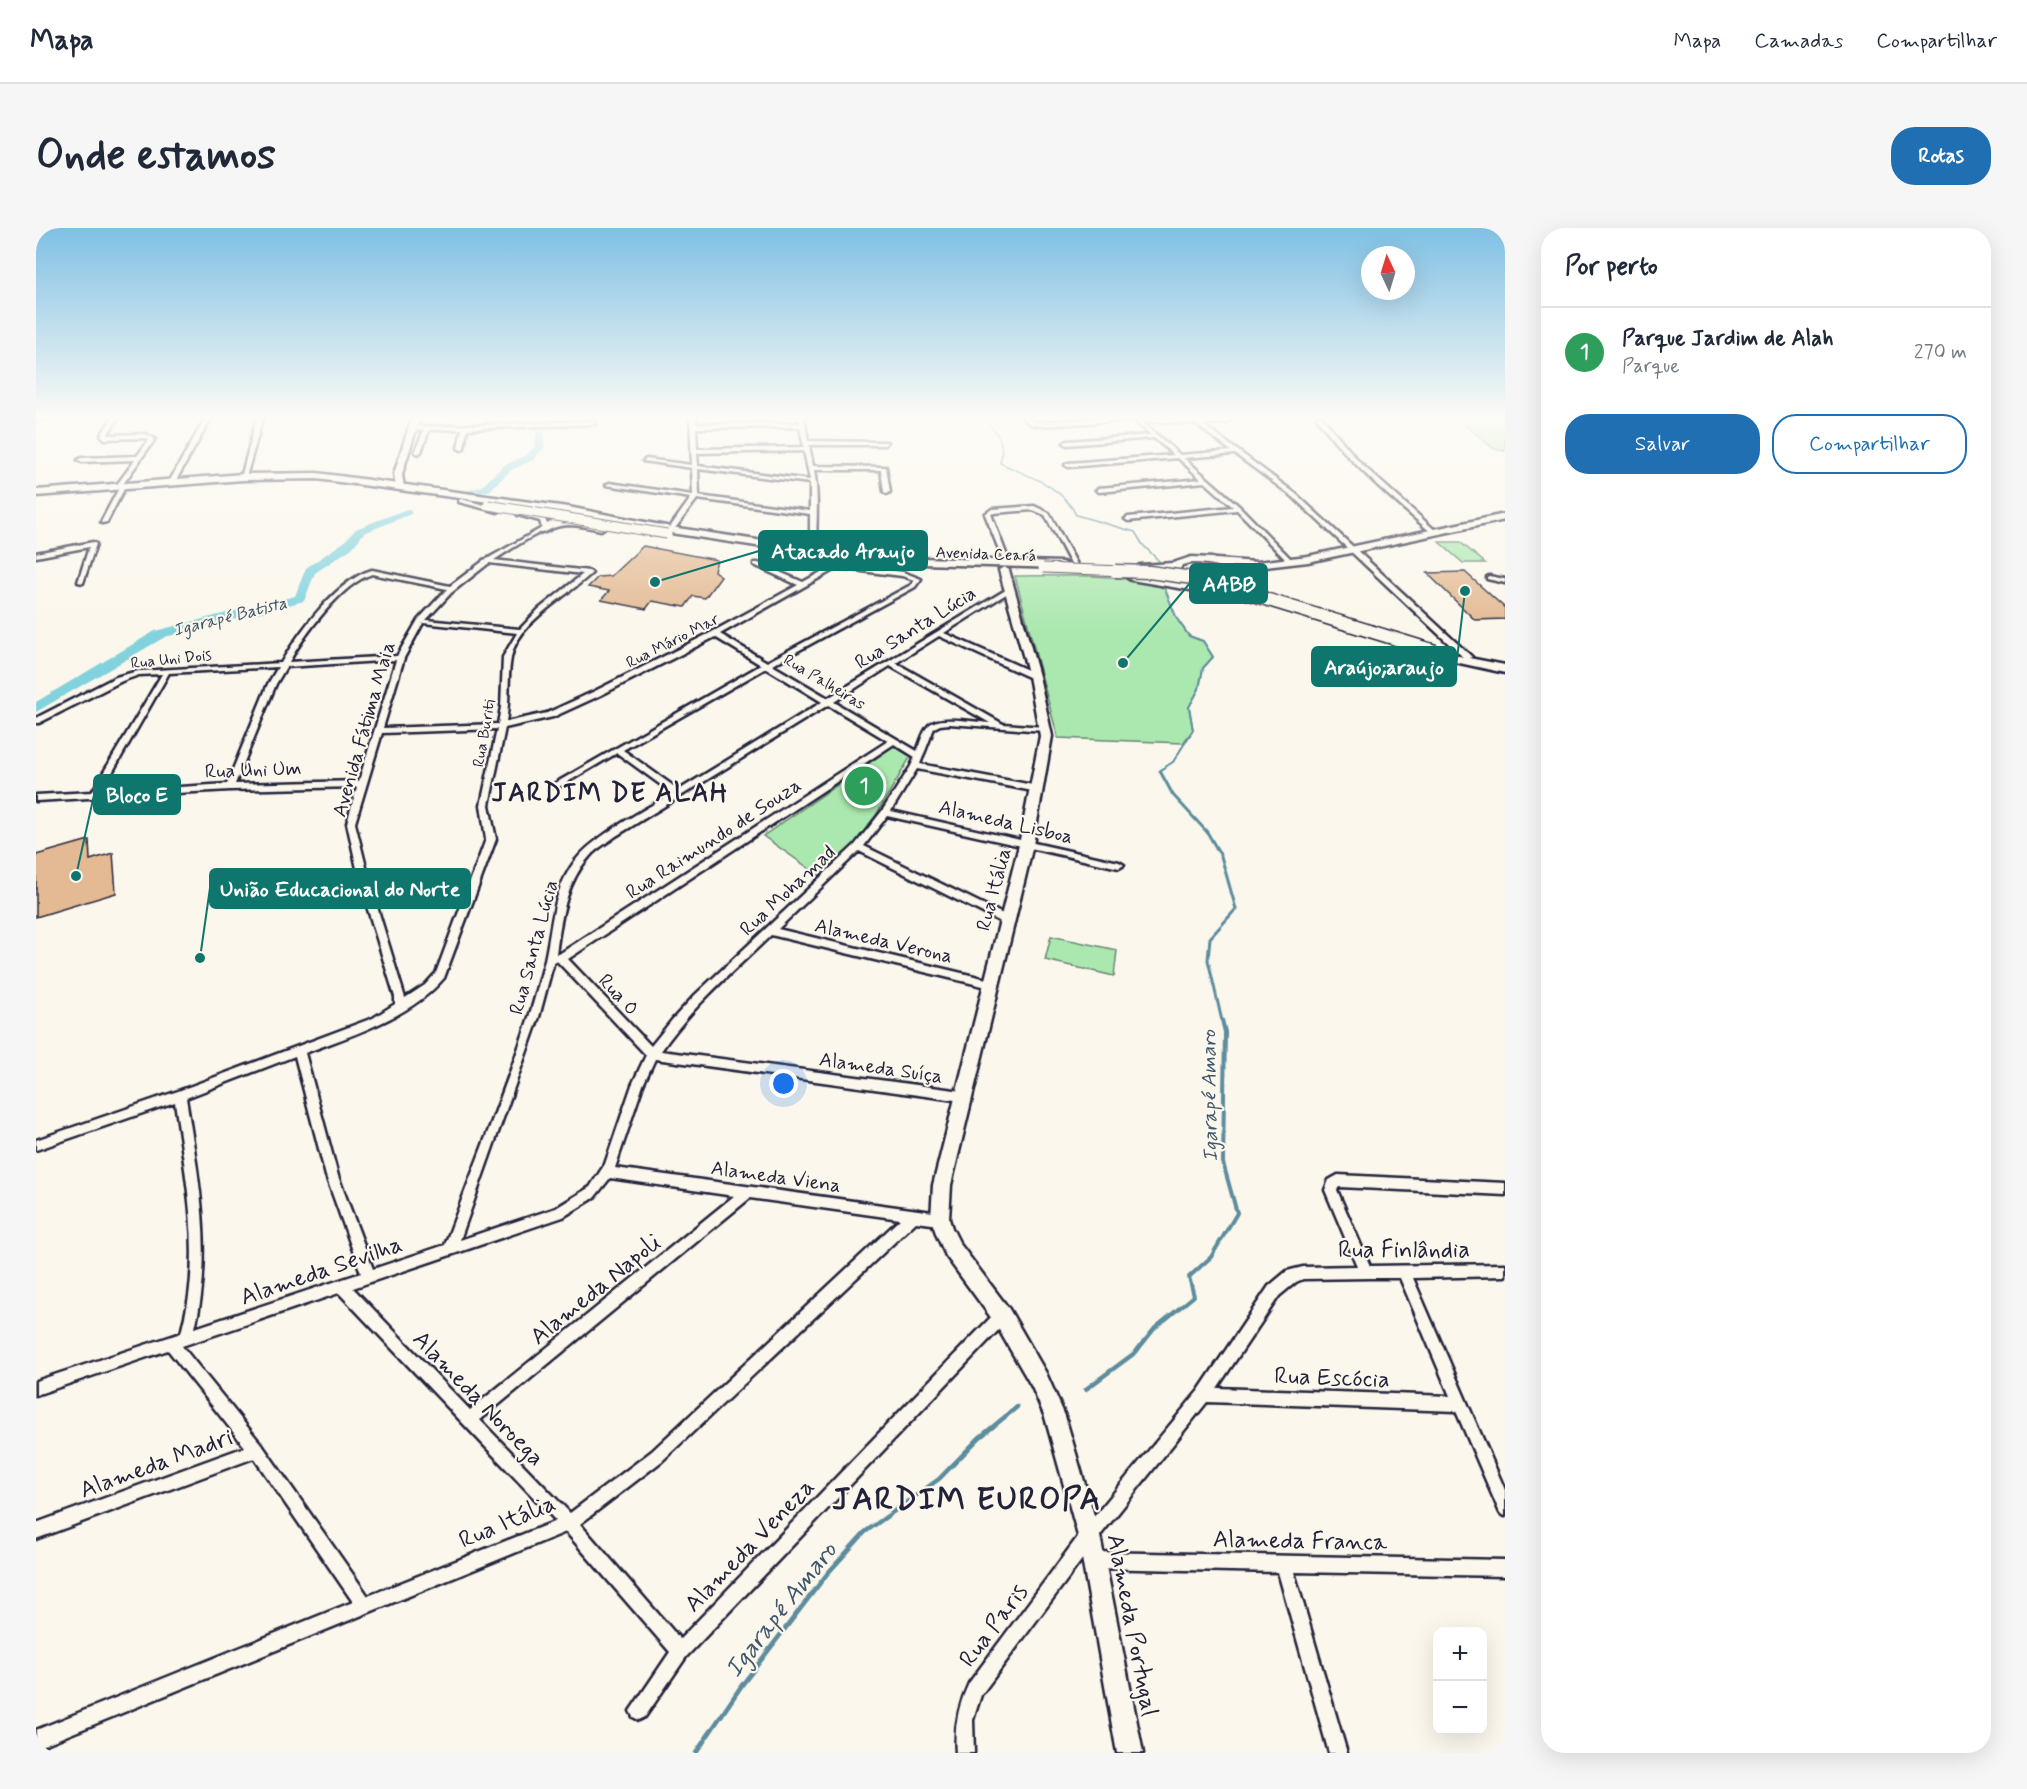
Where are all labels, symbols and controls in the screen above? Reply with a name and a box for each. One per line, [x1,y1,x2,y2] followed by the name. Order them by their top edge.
[30,23,94,60] text: Mapa
[1673,27,1721,55] text: Mapa
[1754,27,1843,55] text: Camadas
[1876,27,1997,55] text: Compartilhar
[1891,127,1991,185] button: Rotas
[36,129,276,184] text: Onde estamos
[1361,246,1415,300] north arrow
[1565,250,1658,284] text: Por perto
[1622,325,1834,353] text: Parque Jardim de Alah
[1580,339,1589,366] text: 1
[1914,339,1967,366] text: 270 m
[1622,353,1680,380] text: Parque
[1565,414,1760,474] button: Salvar
[1772,414,1967,474] button: Compartilhar
[759,531,927,570] callout: Atacado Araujo
[771,538,915,566] text: Atacado Araujo
[935,542,1037,567] street label: Avenida Ceará
[1190,564,1267,603] callout: AABB
[1202,571,1256,599] text: AABB
[850,580,982,676] street label: Rua Santa Lúcia
[171,591,290,643] water label: Igarapé Batista
[623,609,723,674] street label: Rua Mário Mar
[326,639,402,820] street label: Avenida Fátima Maia
[130,645,213,674] street label: Rua Uni Dois
[1312,647,1456,686] callout: Araújo;araujo
[779,650,869,715] street label: Rua Palheiras
[1324,654,1444,682] text: Araújo;araujo
[468,698,501,769] street label: Rua Buriti
[204,755,302,786] street label: Rua Uni Um
[844,764,884,808] pin: 1
[621,772,807,906] street label: Rua Raimundo de Souza
[94,775,180,814] callout: Bloco E
[492,777,728,811] district label: JARDIM DE ALAH
[106,782,168,810] text: Bloco E
[936,794,1075,851] street label: Alameda Lisboa
[734,840,842,943] street label: Rua Mohamad
[970,845,1019,934] street label: Rua Itália
[210,869,470,908] callout: União Educacional do Norte
[220,876,461,904] text: União Educacional do Norte
[503,877,565,1018] street label: Rua Santa Lúcia
[812,912,955,970] street label: Alameda Verona
[592,968,644,1022] street label: Rua O
[1195,1029,1225,1162] water label: Igarapé Amaro
[817,1046,944,1091] street label: Alameda Suíça
[769,1069,798,1098] your location
[709,1155,843,1200] street label: Alameda Viena
[524,1228,668,1352] street label: Alameda Napoli
[236,1229,407,1314] street label: Alameda Sevilha
[1338,1235,1470,1266] street label: Rua Finlândia
[405,1325,551,1473] street label: Alameda Noroega
[1274,1361,1390,1396] street label: Rua Escócia
[76,1422,237,1506] street label: Alameda Madri
[678,1472,822,1620] street label: Alameda Veneza
[832,1479,1102,1521] district label: JARDIM EUROPA
[455,1488,561,1557] street label: Rua Itália
[1212,1524,1388,1559] street label: Alameda Franca
[1099,1532,1164,1719] street label: Alameda Portugal
[718,1534,846,1685] water label: Igarapé Amaro
[953,1578,1036,1674] street label: Rua Paris
[1433,1627,1487,1735] map controls
[1433,1627,1487,1681] button: +
[1433,1681,1487,1735] button: −

